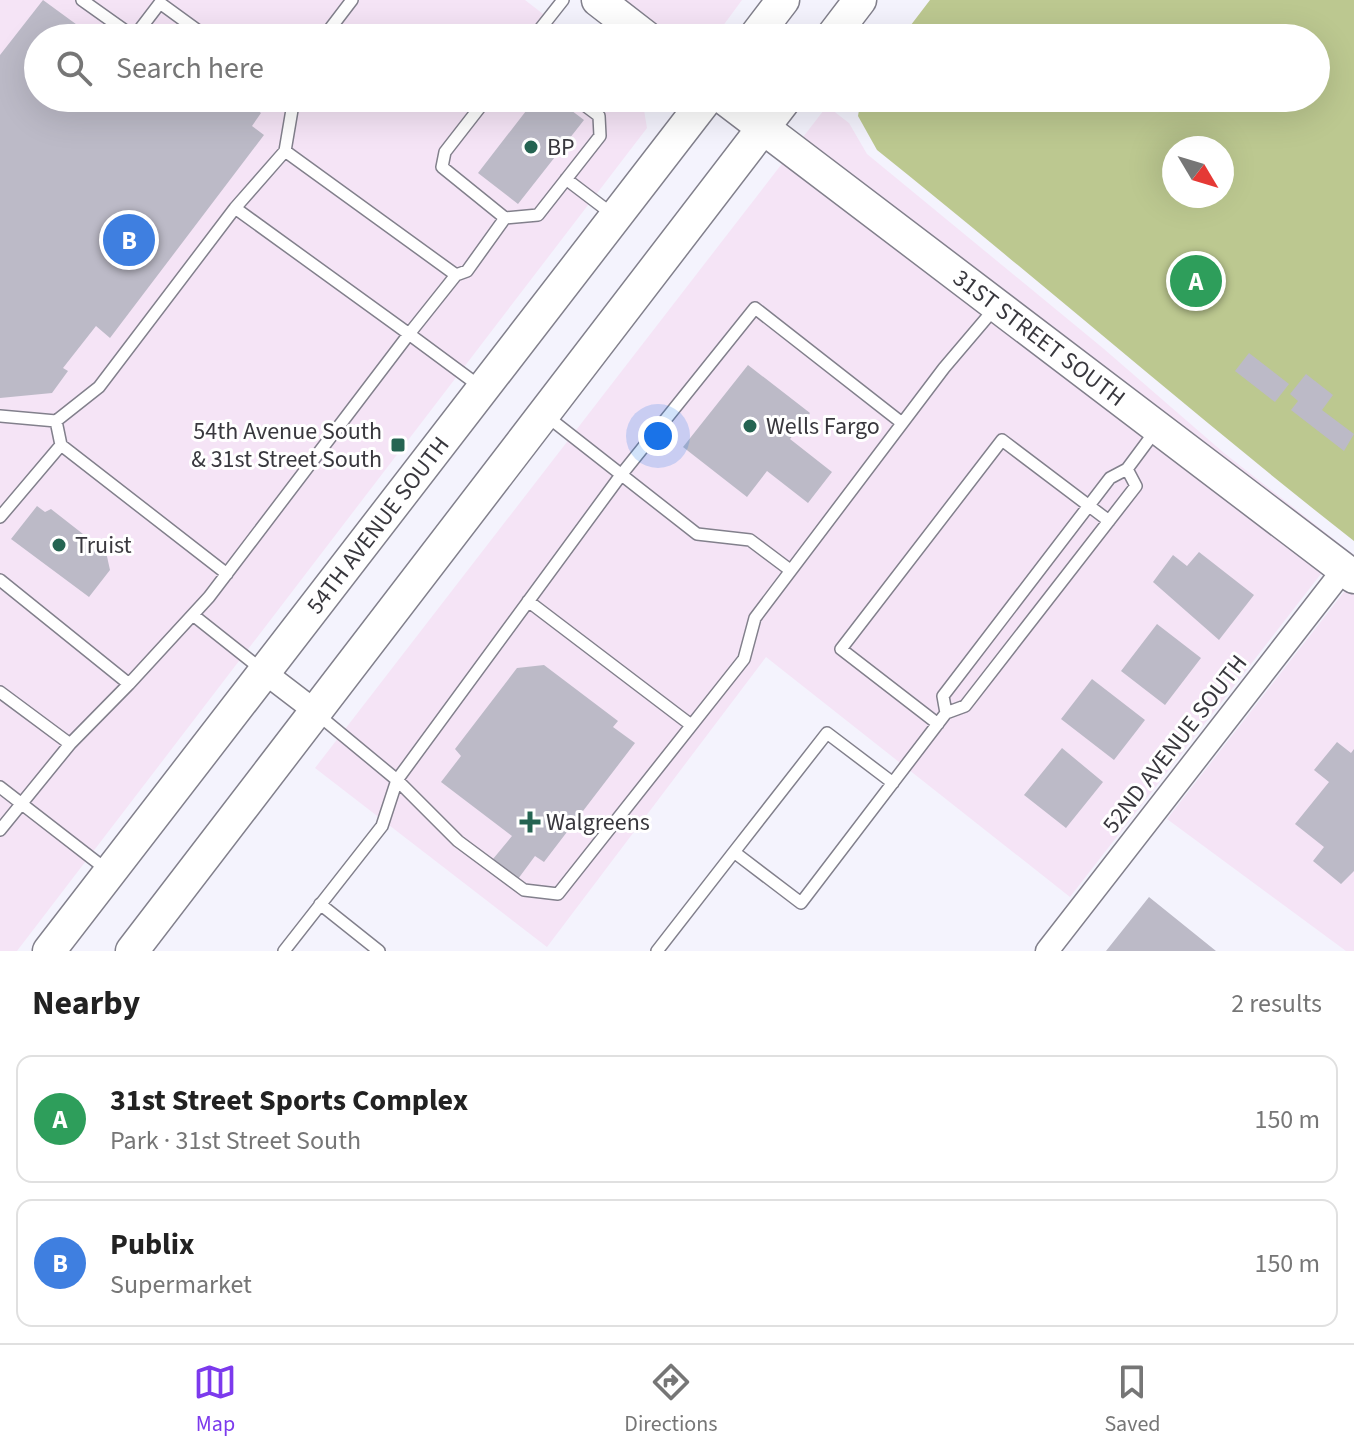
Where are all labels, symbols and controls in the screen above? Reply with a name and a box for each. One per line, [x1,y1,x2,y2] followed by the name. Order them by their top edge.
[24,24,1330,112] search box
[52,46,96,90] icon: search
[116,47,264,90] text: Search here
[547,130,575,165] place label: BP
[1162,136,1234,208] north arrow
[522,138,540,156] marker: BP
[103,210,155,270] pin: B
[1170,251,1222,311] pin: A
[946,261,1133,415] street label: 31ST STREET SOUTH
[766,409,880,444] place label: Wells Fargo
[191,414,382,477] place label: 54th Avenue South & 31st Street South
[638,416,678,456] your location
[741,417,759,435] marker: Wells Fargo
[298,429,457,621] street label: 54TH AVENUE SOUTH
[389,436,407,454] marker: 54th Avenue South & 31st Street South
[75,528,132,563] place label: Truist
[50,536,68,554] marker: Truist
[1094,647,1256,841] street label: 52ND AVENUE SOUTH
[546,805,650,840] place label: Walgreens
[521,813,539,831] marker: Walgreens
[32,979,140,1028] text: Nearby
[1231,985,1322,1022] text: 2 results
[110,1079,468,1122] text: 31st Street Sports Complex
[53,1101,67,1138] text: A
[1254,1101,1320,1138] text: 150 m
[110,1122,361,1159] text: Park · 31st Street South
[110,1223,194,1266] text: Publix
[52,1245,68,1282] text: B
[1254,1245,1320,1282] text: 150 m
[110,1266,252,1303] text: Supermarket
[193,1360,237,1440] tab: Map
[624,1360,717,1440] tab: Directions
[1104,1360,1161,1440] tab: Saved

